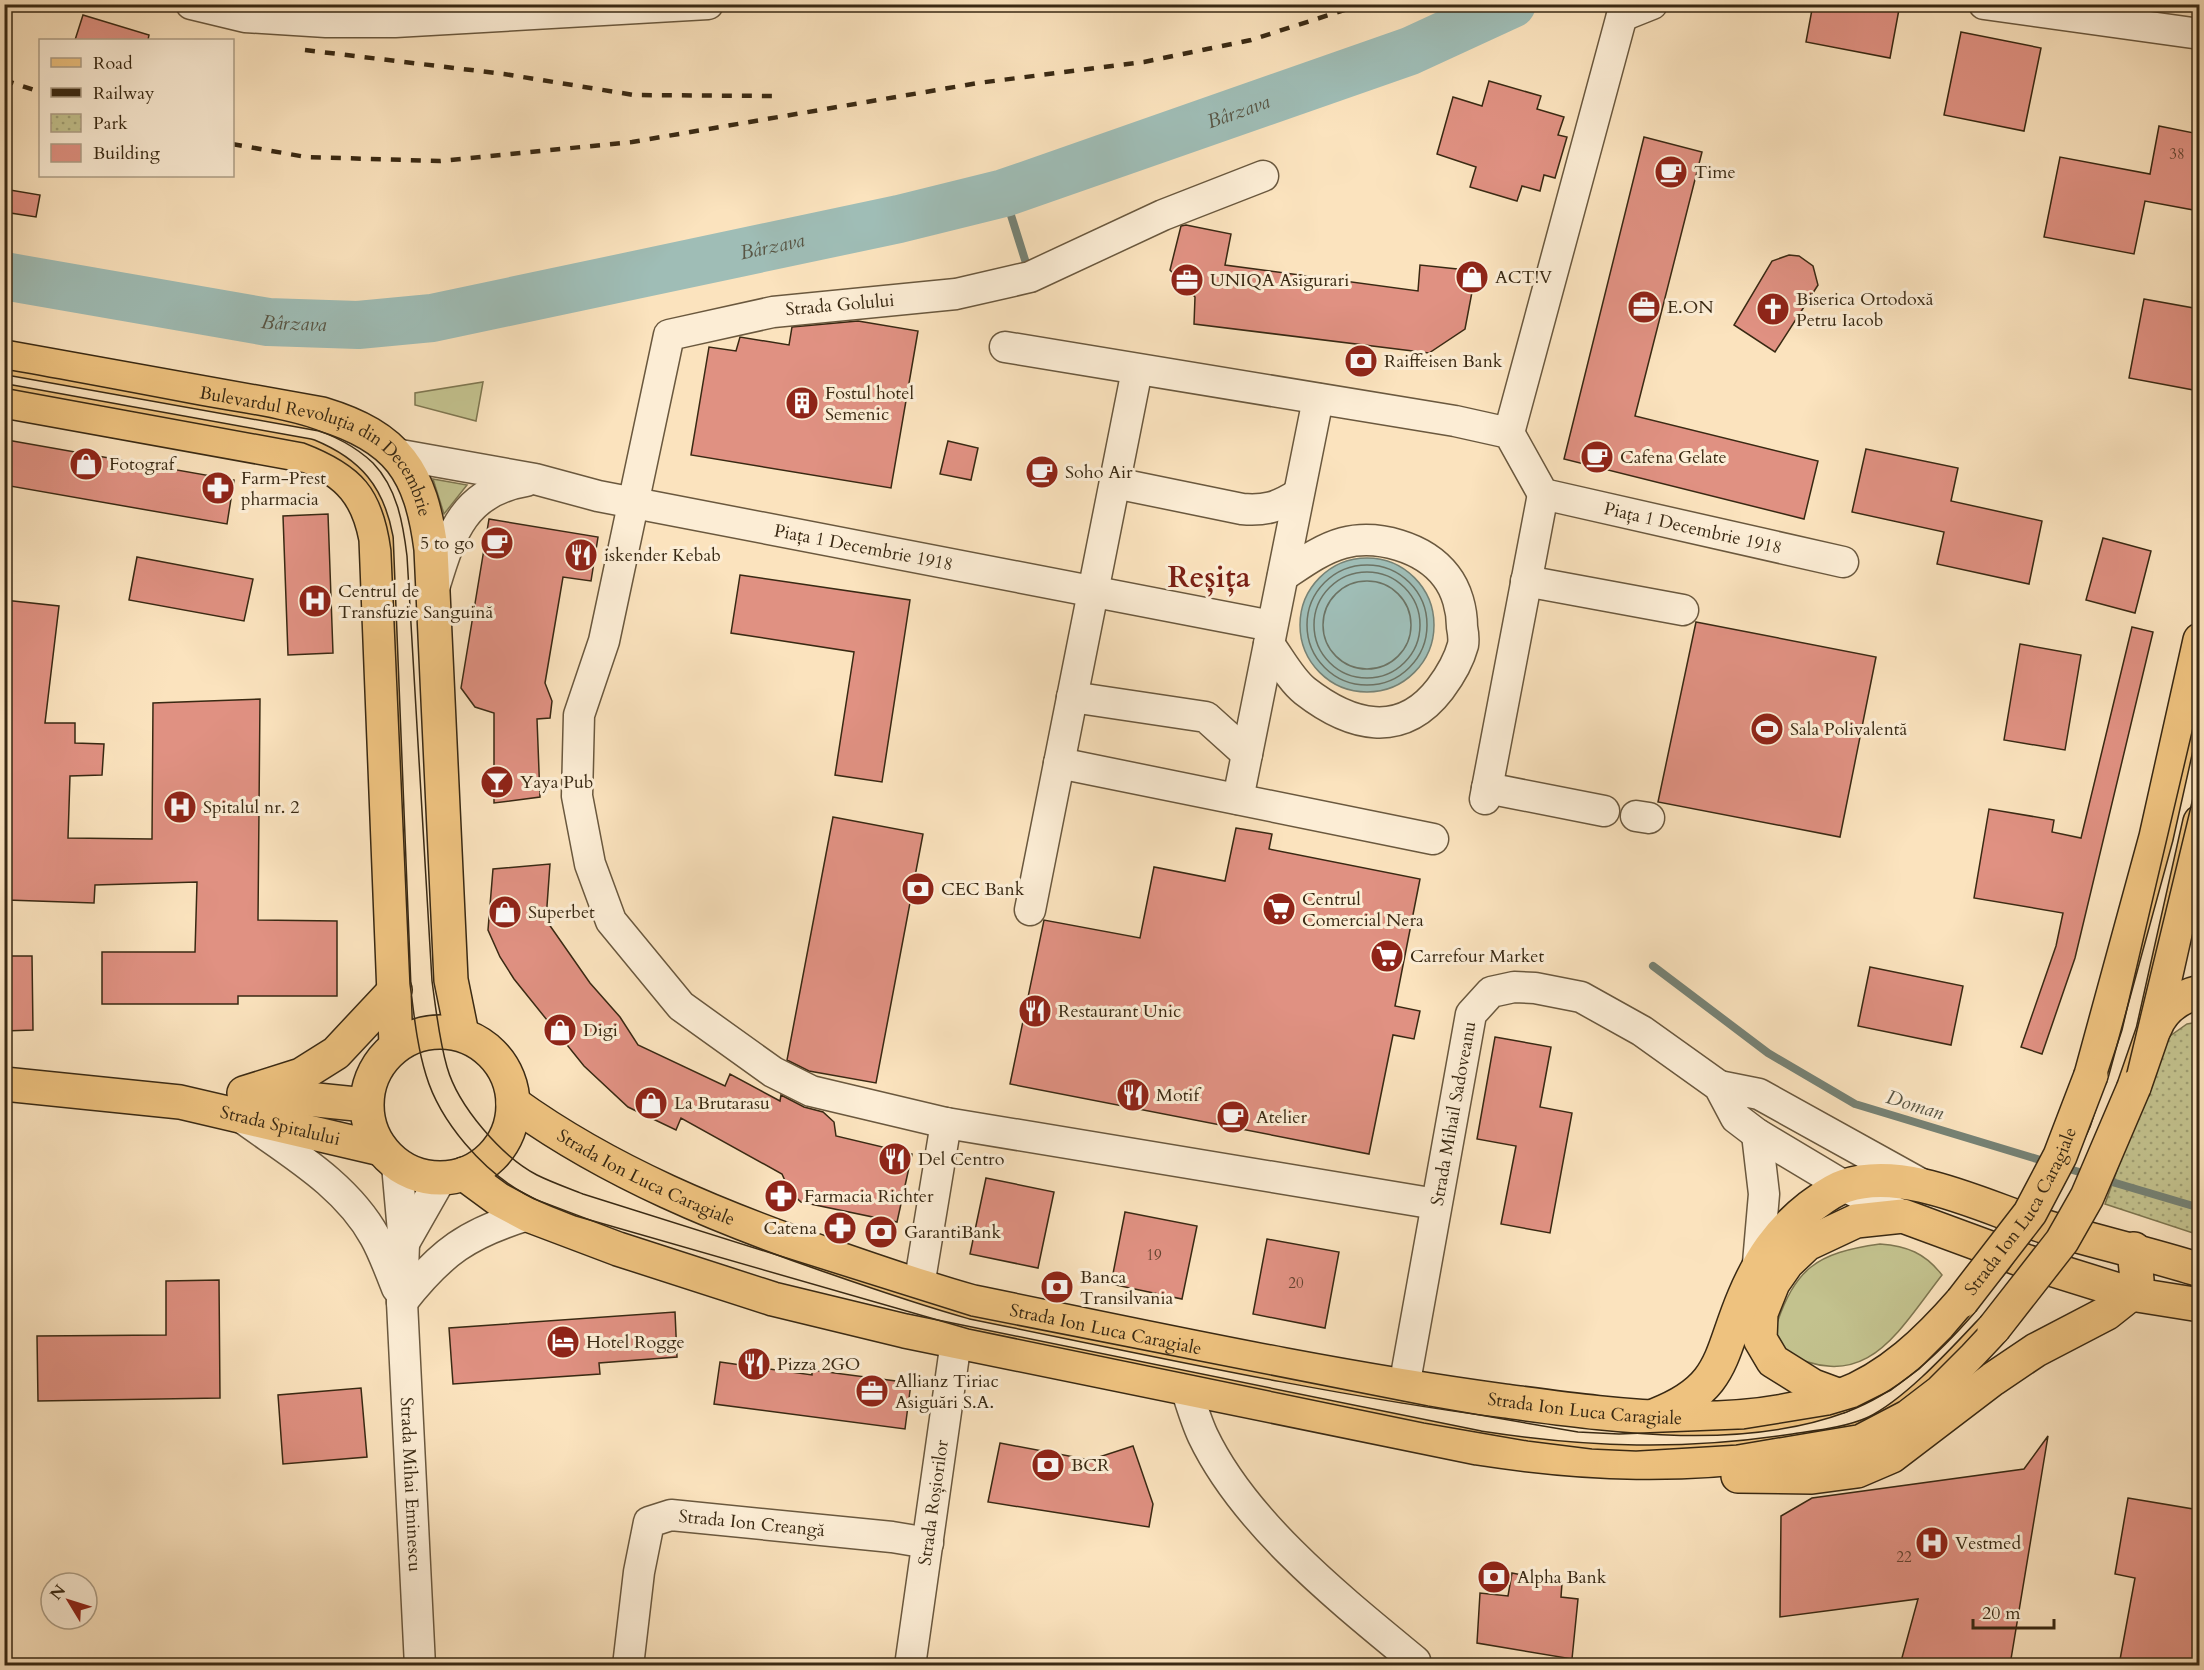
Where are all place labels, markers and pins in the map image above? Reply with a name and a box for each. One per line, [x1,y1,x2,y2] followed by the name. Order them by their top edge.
[1653,154,1689,190] cafe icon: Time
[1694,160,1736,185] place label: Time
[1454,259,1490,295] shop icon: ACT!V
[1169,262,1205,298] office icon: UNIQA Asigurari
[1495,265,1553,290] place label: ACT!V
[1210,268,1349,293] place label: UNIQA Asigurari
[1796,287,1934,333] place label: Biserica Ortodoxă Petru Iacob
[1626,289,1662,325] office icon: E.ON
[1755,291,1791,327] church icon: Biserica Ortodoxă Petru Iacob
[1667,295,1714,320] place label: E.ON
[1343,343,1379,379] bank icon: Raiffeisen Bank
[1384,349,1503,374] place label: Raiffeisen Bank
[825,381,914,427] place label: Fostul hotel Semenic
[784,385,820,421] building icon: Fostul hotel Semenic
[1579,439,1615,475] cafe icon: Cafena Gelate
[1620,445,1727,470] place label: Cafena Gelate
[68,446,104,482] shop icon: Fotograf
[109,452,178,477] place label: Fotograf
[1024,454,1060,490] cafe icon: Soho Air
[1065,460,1133,485] place label: Soho Air
[241,466,326,512] place label: Farm-Prest pharmacia
[200,470,236,506] pharmacy icon: Farm-Prest pharmacia
[479,525,515,561] cafe icon: 5 to go
[420,531,474,556] place label: 5 to go
[563,537,599,573] restaurant icon: iskender Kebab
[604,543,721,568] place label: iskender Kebab
[338,579,494,625] place label: Centrul de Transfuzie Sanguină
[297,583,333,619] hospital icon: Centrul de Transfuzie Sanguină
[1749,711,1785,747] sports icon: Sala Polivalentă
[1790,717,1908,742] place label: Sala Polivalentă
[479,764,515,800] bar icon: Yaya Pub
[520,770,594,795] place label: Yaya Pub
[162,789,198,825] hospital icon: Spitalul nr. 2
[203,795,299,820] place label: Spitalul nr. 2
[900,871,936,907] bank icon: CEC Bank
[941,877,1025,902] place label: CEC Bank
[1302,887,1424,933] place label: Centrul Comercial Nera
[1261,891,1297,927] supermarket icon: Centrul Comercial Nera
[487,894,523,930] shop icon: Superbet
[528,900,595,925] place label: Superbet
[1369,938,1405,974] supermarket icon: Carrefour Market
[1410,944,1544,969] place label: Carrefour Market
[1017,993,1053,1029] restaurant icon: Restaurant Unic
[1058,999,1181,1024] place label: Restaurant Unic
[542,1012,578,1048] shop icon: Digi
[583,1018,618,1043] place label: Digi
[1115,1077,1151,1113] restaurant icon: Motif
[1156,1083,1202,1108] place label: Motif
[633,1085,669,1121] shop icon: La Brutarasu
[674,1091,770,1116] place label: La Brutarasu
[1215,1099,1251,1135] cafe icon: Atelier
[1256,1105,1307,1130] place label: Atelier
[877,1141,913,1177] restaurant icon: Del Centro
[918,1147,1005,1172] place label: Del Centro
[763,1178,799,1214] pharmacy icon: Farmacia Richter
[804,1184,934,1209] place label: Farmacia Richter
[822,1210,858,1246] pharmacy icon: Catena
[863,1214,899,1250] bank icon: GarantiBank
[764,1216,817,1241] place label: Catena
[904,1220,1002,1245] place label: GarantiBank
[1080,1265,1174,1311] place label: Banca Transilvania
[1039,1269,1075,1305] bank icon: Banca Transilvania
[545,1324,581,1360] hotel icon: Hotel Rogge
[586,1330,685,1355] place label: Hotel Rogge
[736,1346,772,1382] restaurant icon: Pizza 2GO
[777,1352,860,1377] place label: Pizza 2GO
[895,1369,999,1415] place label: Allianz Tiriac Asiguări S.A.
[854,1373,890,1409] office icon: Allianz Tiriac Asiguări S.A.
[1030,1447,1066,1483] bank icon: BCR
[1071,1453,1110,1478] place label: BCR
[1914,1525,1950,1561] hospital icon: Vestmed
[1955,1531,2022,1556] place label: Vestmed
[1476,1559,1512,1595] bank icon: Alpha Bank
[1517,1565,1607,1590] place label: Alpha Bank

